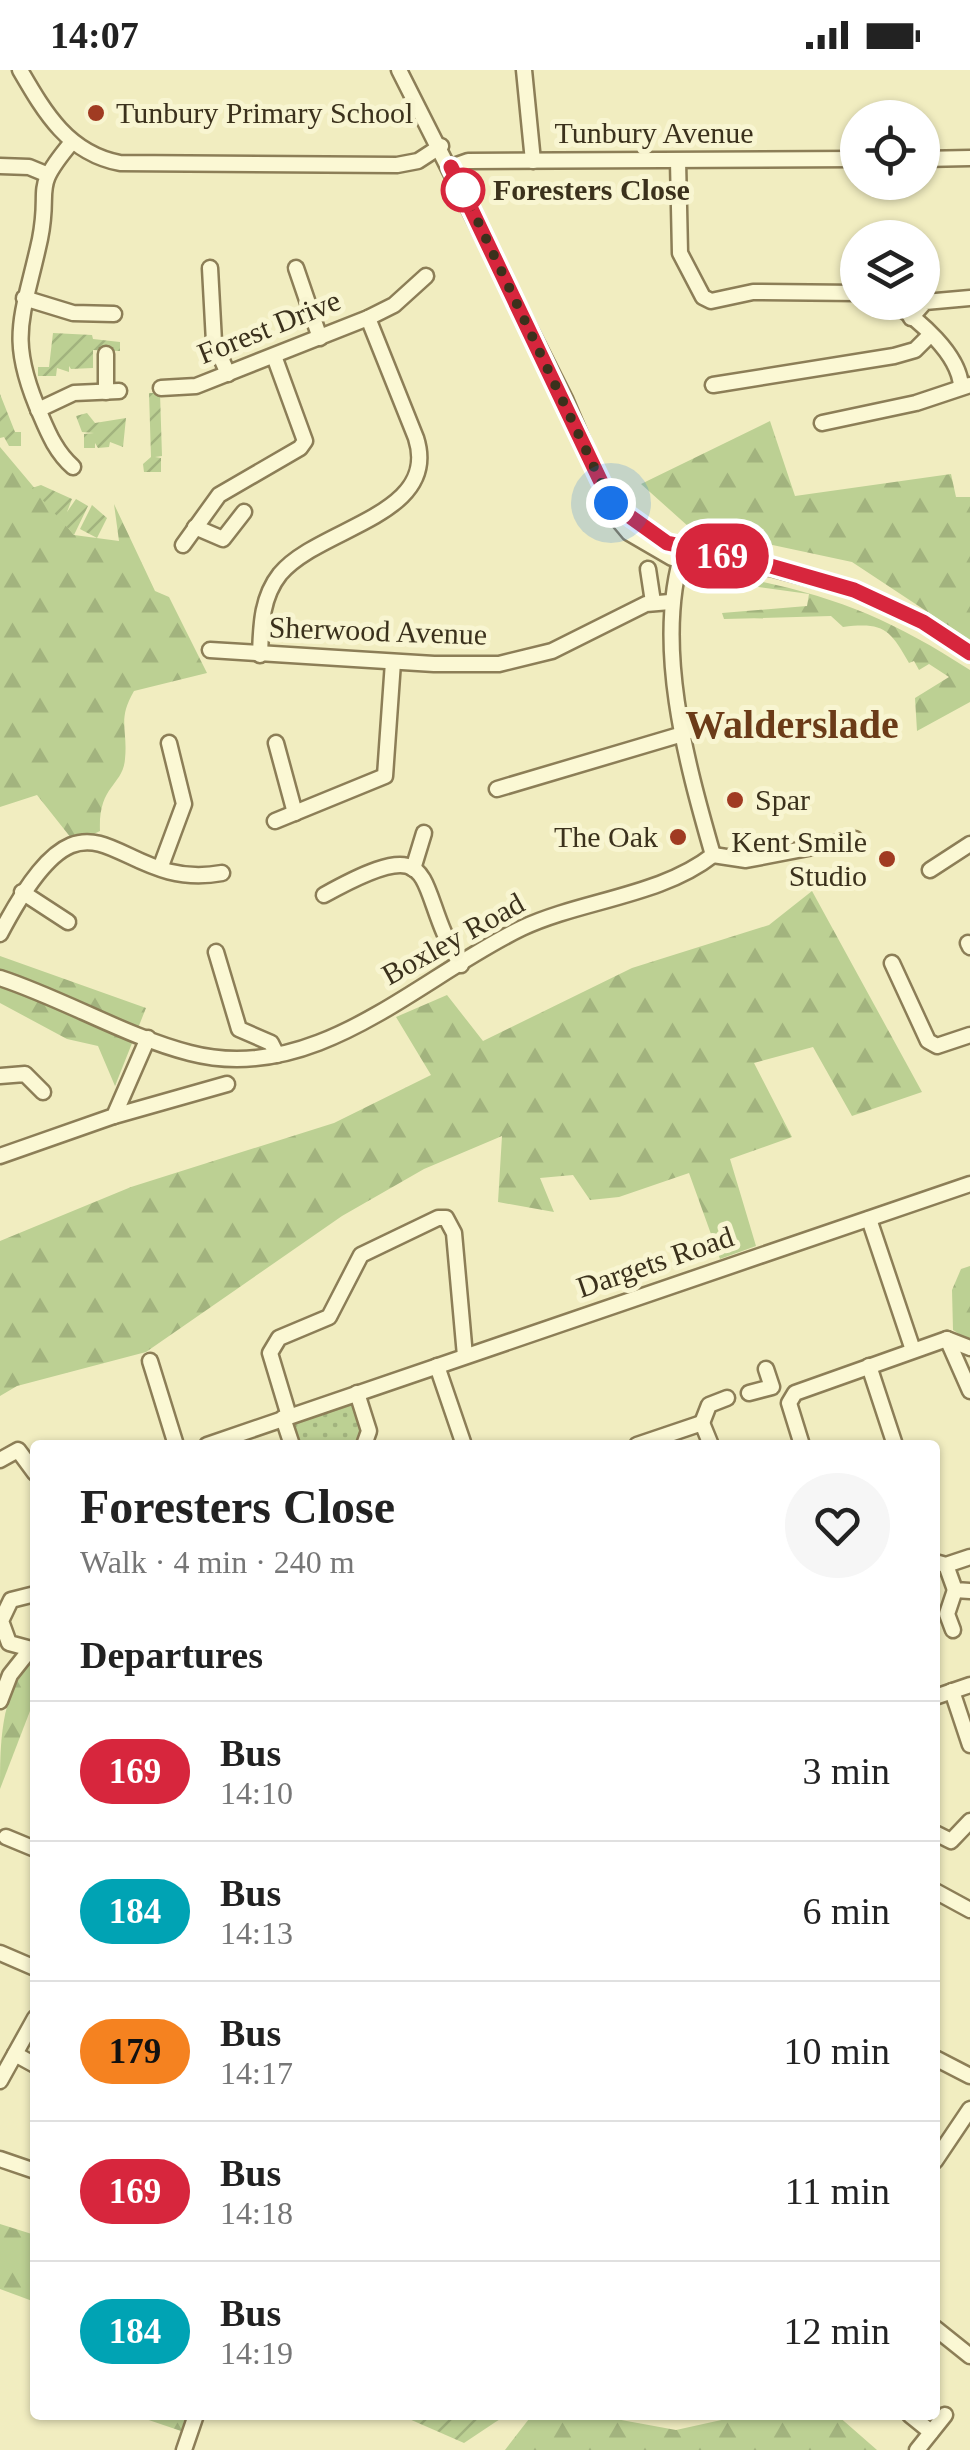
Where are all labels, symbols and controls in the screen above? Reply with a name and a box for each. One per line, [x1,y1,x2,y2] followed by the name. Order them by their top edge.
[50,14,139,56] text: 14:07
[116,96,413,129] place label: Tunbury Primary School
[840,100,940,320] map controls
[840,100,940,200] button: locate
[85,102,107,124] marker: Tunbury Primary School
[554,116,754,149] street label: Tunbury Avenue
[442,169,484,211] marker: Foresters Close
[493,173,690,206] place label: Foresters Close
[840,220,940,320] button: layers
[193,283,345,370] street label: Forest Drive
[586,478,636,528] your location
[664,524,780,588] line badge: 169
[696,537,748,576] text: 169
[268,610,488,651] street label: Sherwood Avenue
[685,702,899,747] district label: Walderslade
[755,783,810,816] place label: Spar
[724,789,746,811] marker: Spar
[554,820,658,853] place label: The Oak
[731,825,867,892] place label: Kent Smile Studio
[667,826,689,848] marker: The Oak
[876,848,898,870] marker: Kent Smile Studio
[376,886,530,991] street label: Boxley Road
[572,1219,738,1304] street label: Dargets Road
[785,1473,890,1578] button: heart
[80,1480,395,1533] text: Foresters Close
[80,1544,355,1580] text: Walk · 4 min · 240 m
[80,1634,263,1676] text: Departures
[220,1732,281,1774] text: Bus
[802,1750,890,1792] text: 3 min
[109,1752,161,1791] text: 169
[220,1775,293,1811] text: 14:10
[220,1872,281,1914] text: Bus
[802,1890,890,1932] text: 6 min
[109,1892,161,1931] text: 184
[220,1915,293,1951] text: 14:13
[220,2012,281,2054] text: Bus
[783,2030,890,2072] text: 10 min
[109,2032,161,2071] text: 179
[220,2055,293,2091] text: 14:17
[220,2152,281,2194] text: Bus
[785,2170,890,2212] text: 11 min
[109,2172,161,2211] text: 169
[220,2195,293,2231] text: 14:18
[220,2292,281,2334] text: Bus
[783,2310,890,2352] text: 12 min
[109,2312,161,2351] text: 184
[220,2335,293,2371] text: 14:19

